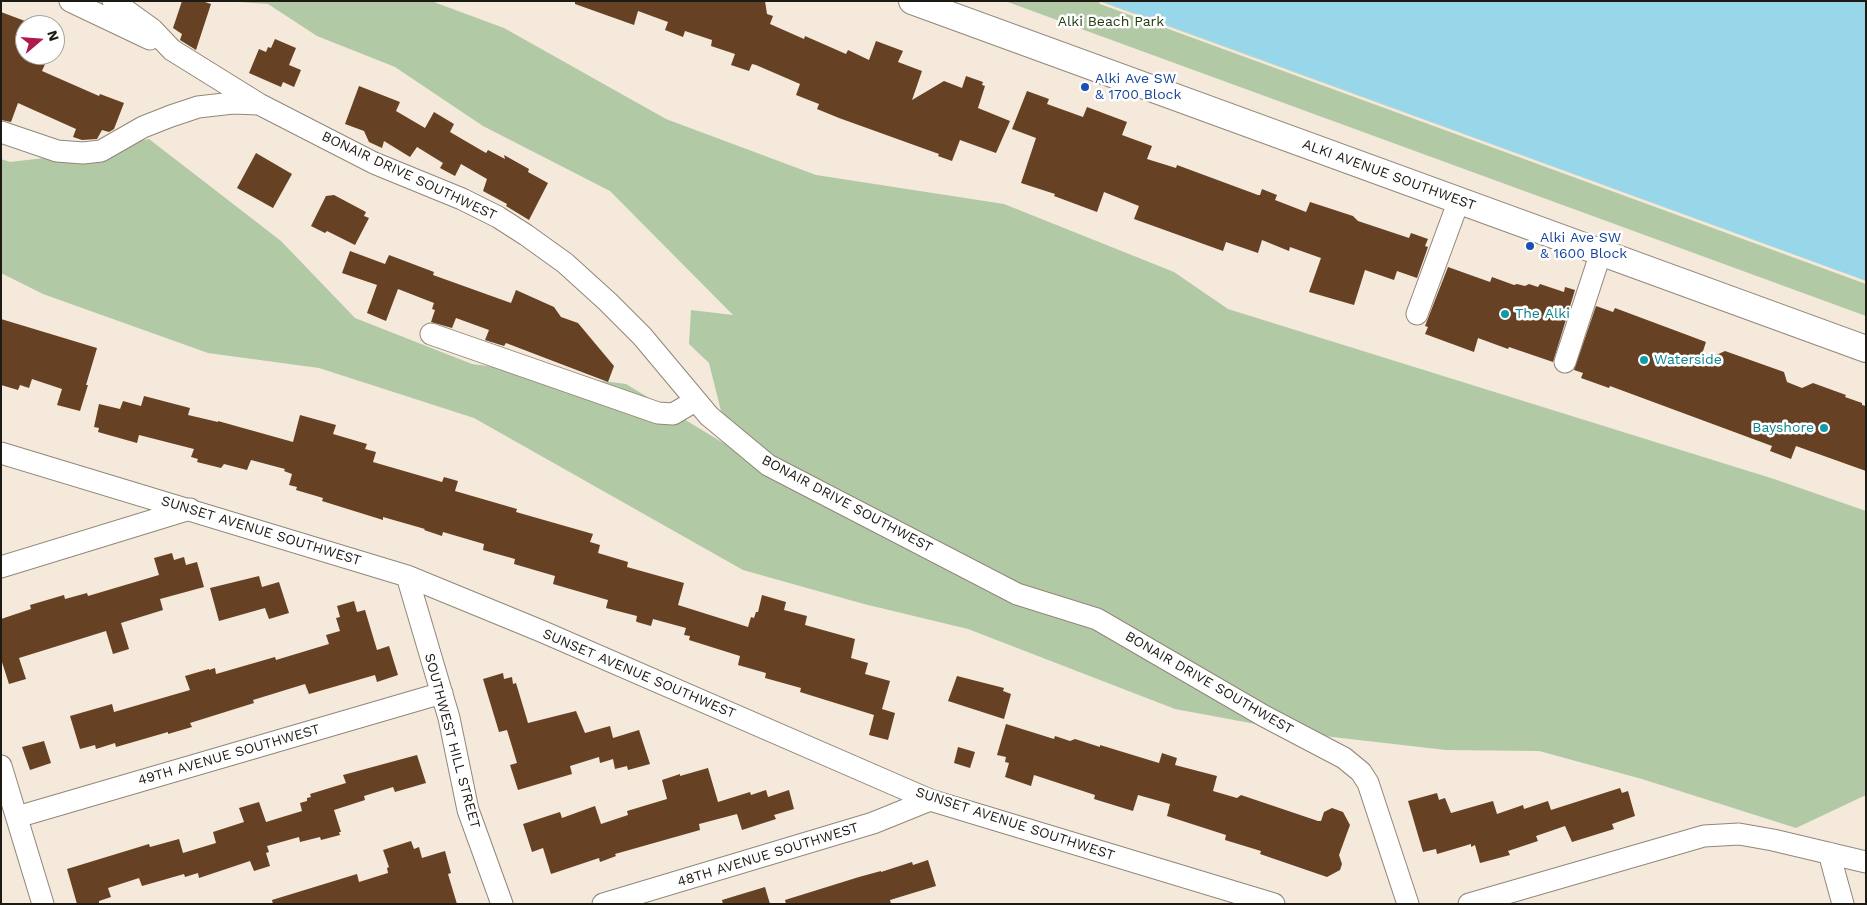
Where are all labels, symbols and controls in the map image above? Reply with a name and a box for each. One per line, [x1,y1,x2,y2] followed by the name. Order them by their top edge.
[1058,14,1164,30] park label: Alki Beach Park
[15,15,65,65] north arrow
[44,28,63,43] text: N
[1095,71,1181,104] place label: Alki Ave SW & 1700 Block
[1079,81,1091,93] marker: Alki Ave SW & 1700 Block
[319,128,499,224] street label: BONAIR DRIVE SOUTHWEST
[1300,136,1478,214] street label: ALKI AVENUE SOUTHWEST
[1540,230,1627,262] place label: Alki Ave SW & 1600 Block
[1524,240,1536,252] marker: Alki Ave SW & 1600 Block
[1515,306,1570,322] place label: The Alki
[1499,308,1511,320] marker: The Alki
[1654,352,1722,368] place label: Waterside
[1638,354,1650,366] marker: Waterside
[1752,420,1814,436] place label: Bayshore
[1818,422,1830,434] marker: Bayshore
[759,452,935,556] street label: BONAIR DRIVE SOUTHWEST
[159,493,363,569] street label: SUNSET AVENUE SOUTHWEST
[540,626,738,722] street label: SUNSET AVENUE SOUTHWEST
[1122,628,1296,738] street label: BONAIR DRIVE SOUTHWEST
[420,651,484,831] street label: SOUTHWEST HILL STREET
[136,721,322,789] street label: 49TH AVENUE SOUTHWEST
[913,784,1117,864] street label: SUNSET AVENUE SOUTHWEST
[675,819,861,891] street label: 48TH AVENUE SOUTHWEST

